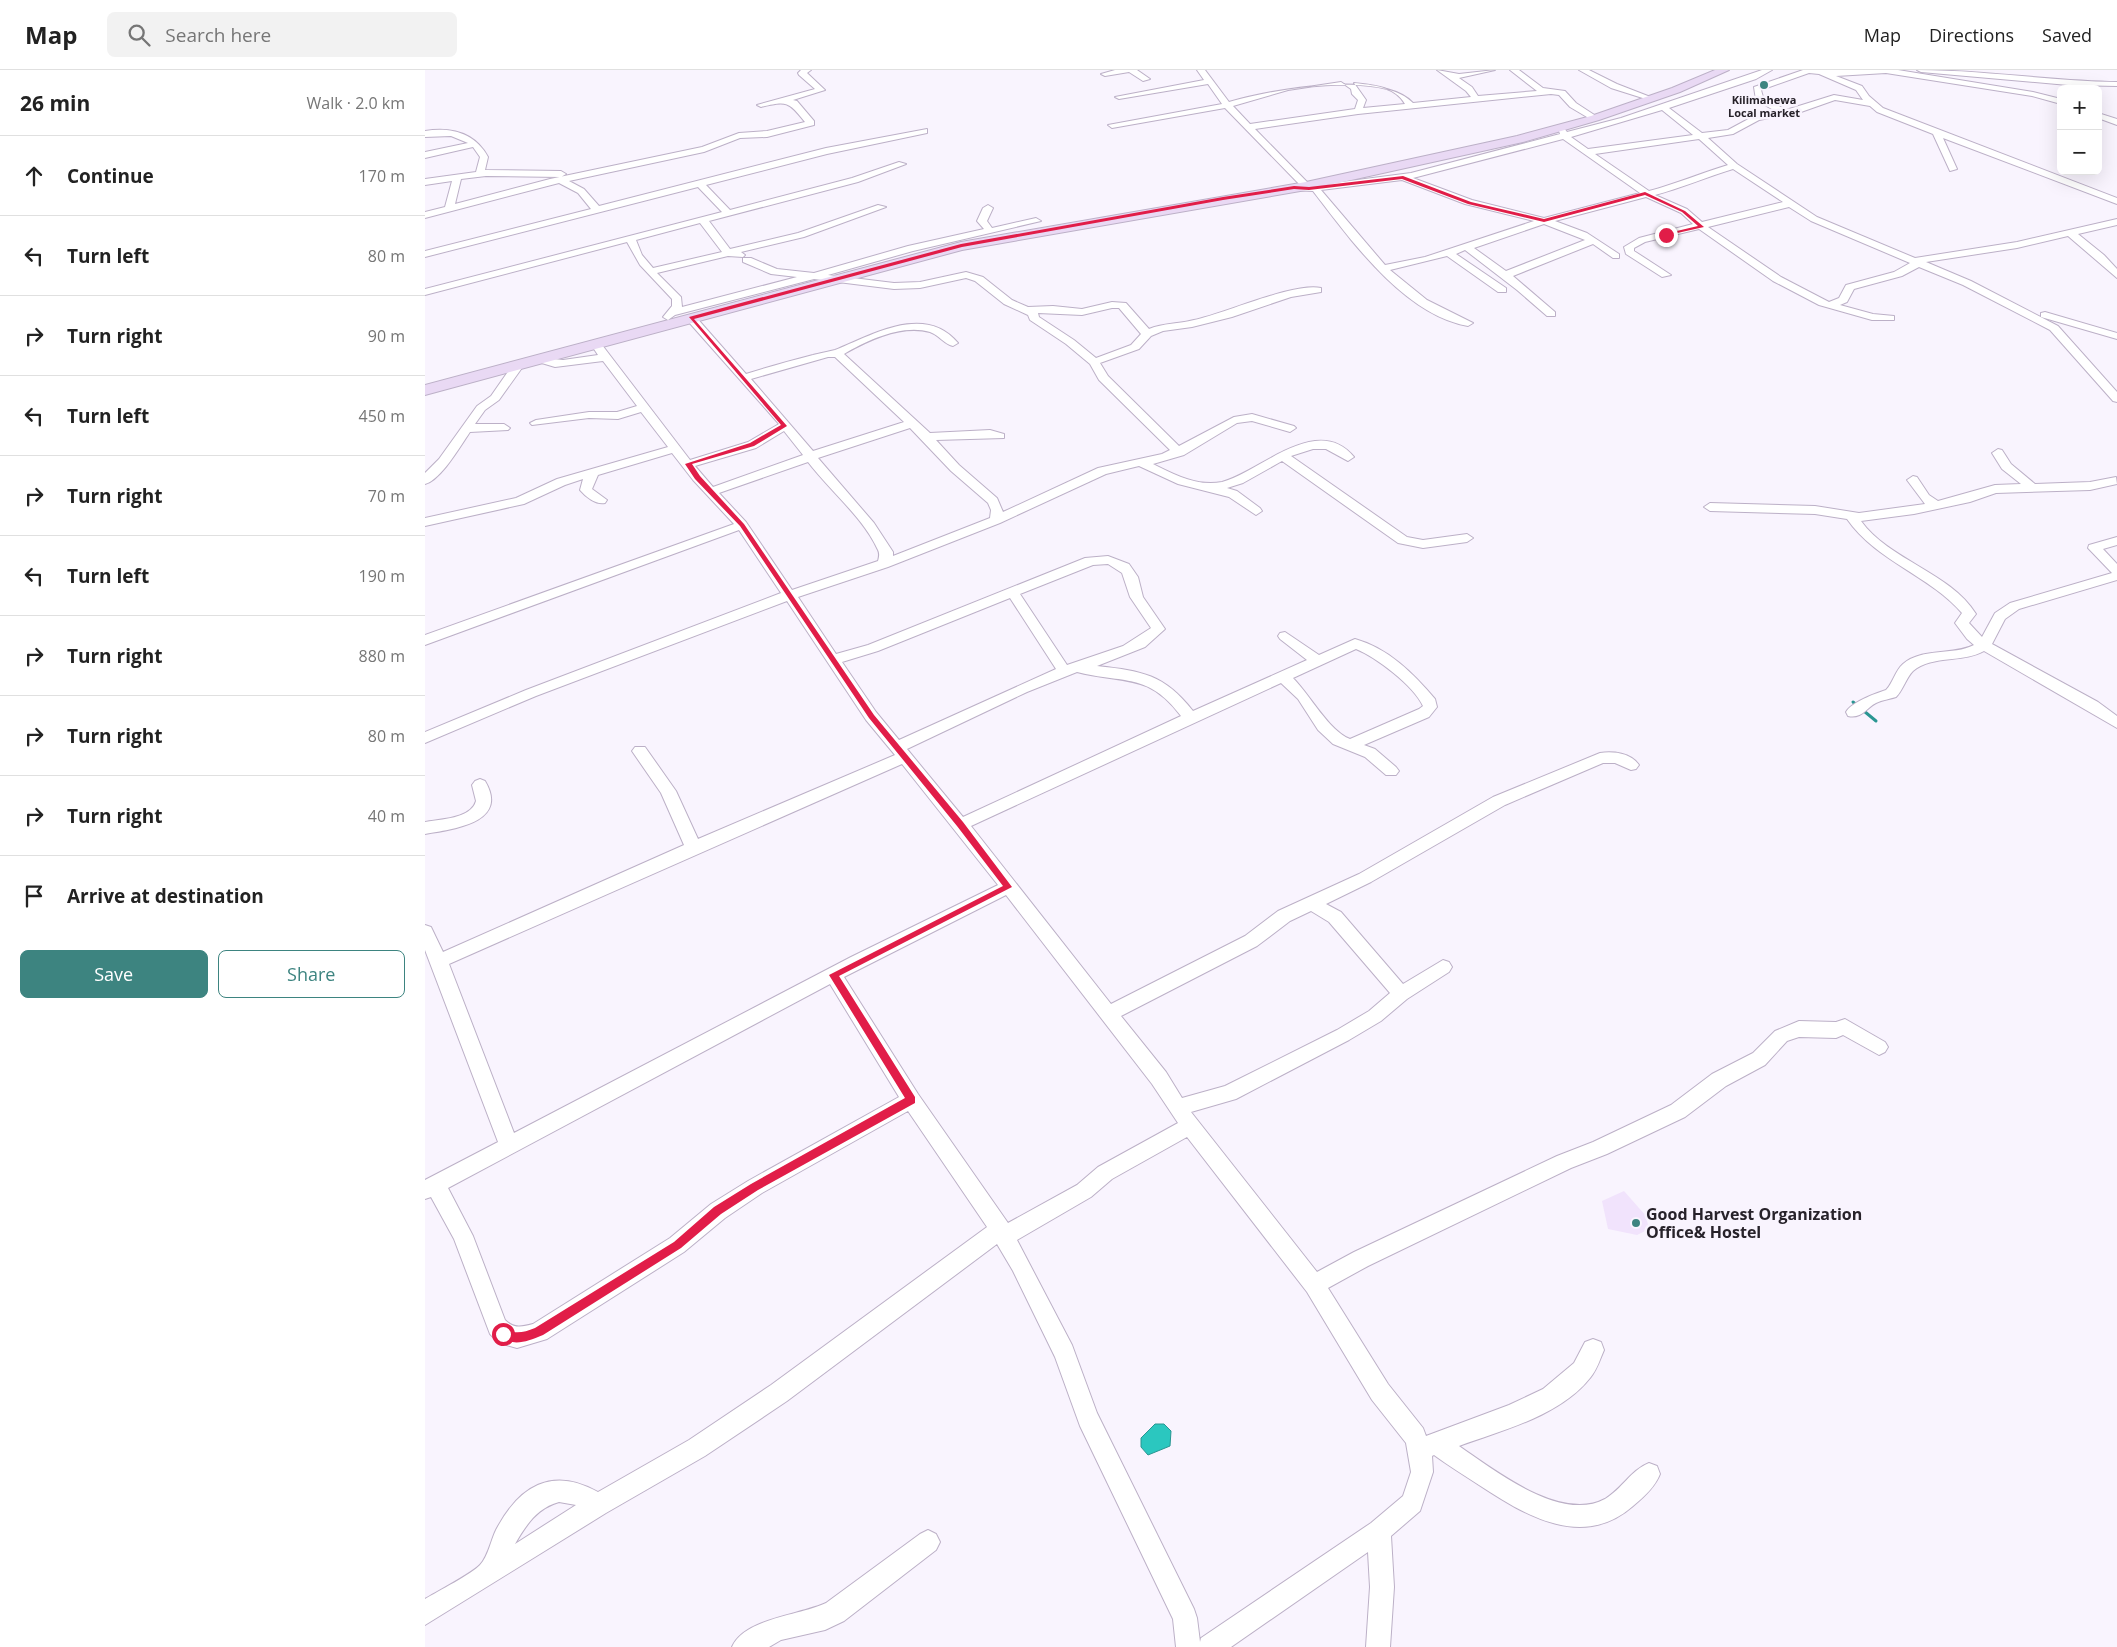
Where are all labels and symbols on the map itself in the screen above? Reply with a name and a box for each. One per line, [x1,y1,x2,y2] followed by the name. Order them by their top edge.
[1758,79,1770,91] marker: Kilimahewa Local market
[1728,92,1800,120] place label: Kilimahewa Local market
[1655,224,1678,247] route end
[1646,1203,1862,1243] place label: Good Harvest Organization Office& Hostel
[1630,1217,1642,1229] marker: Good Harvest Organization Office& Hostel
[492,1323,515,1346] route start

